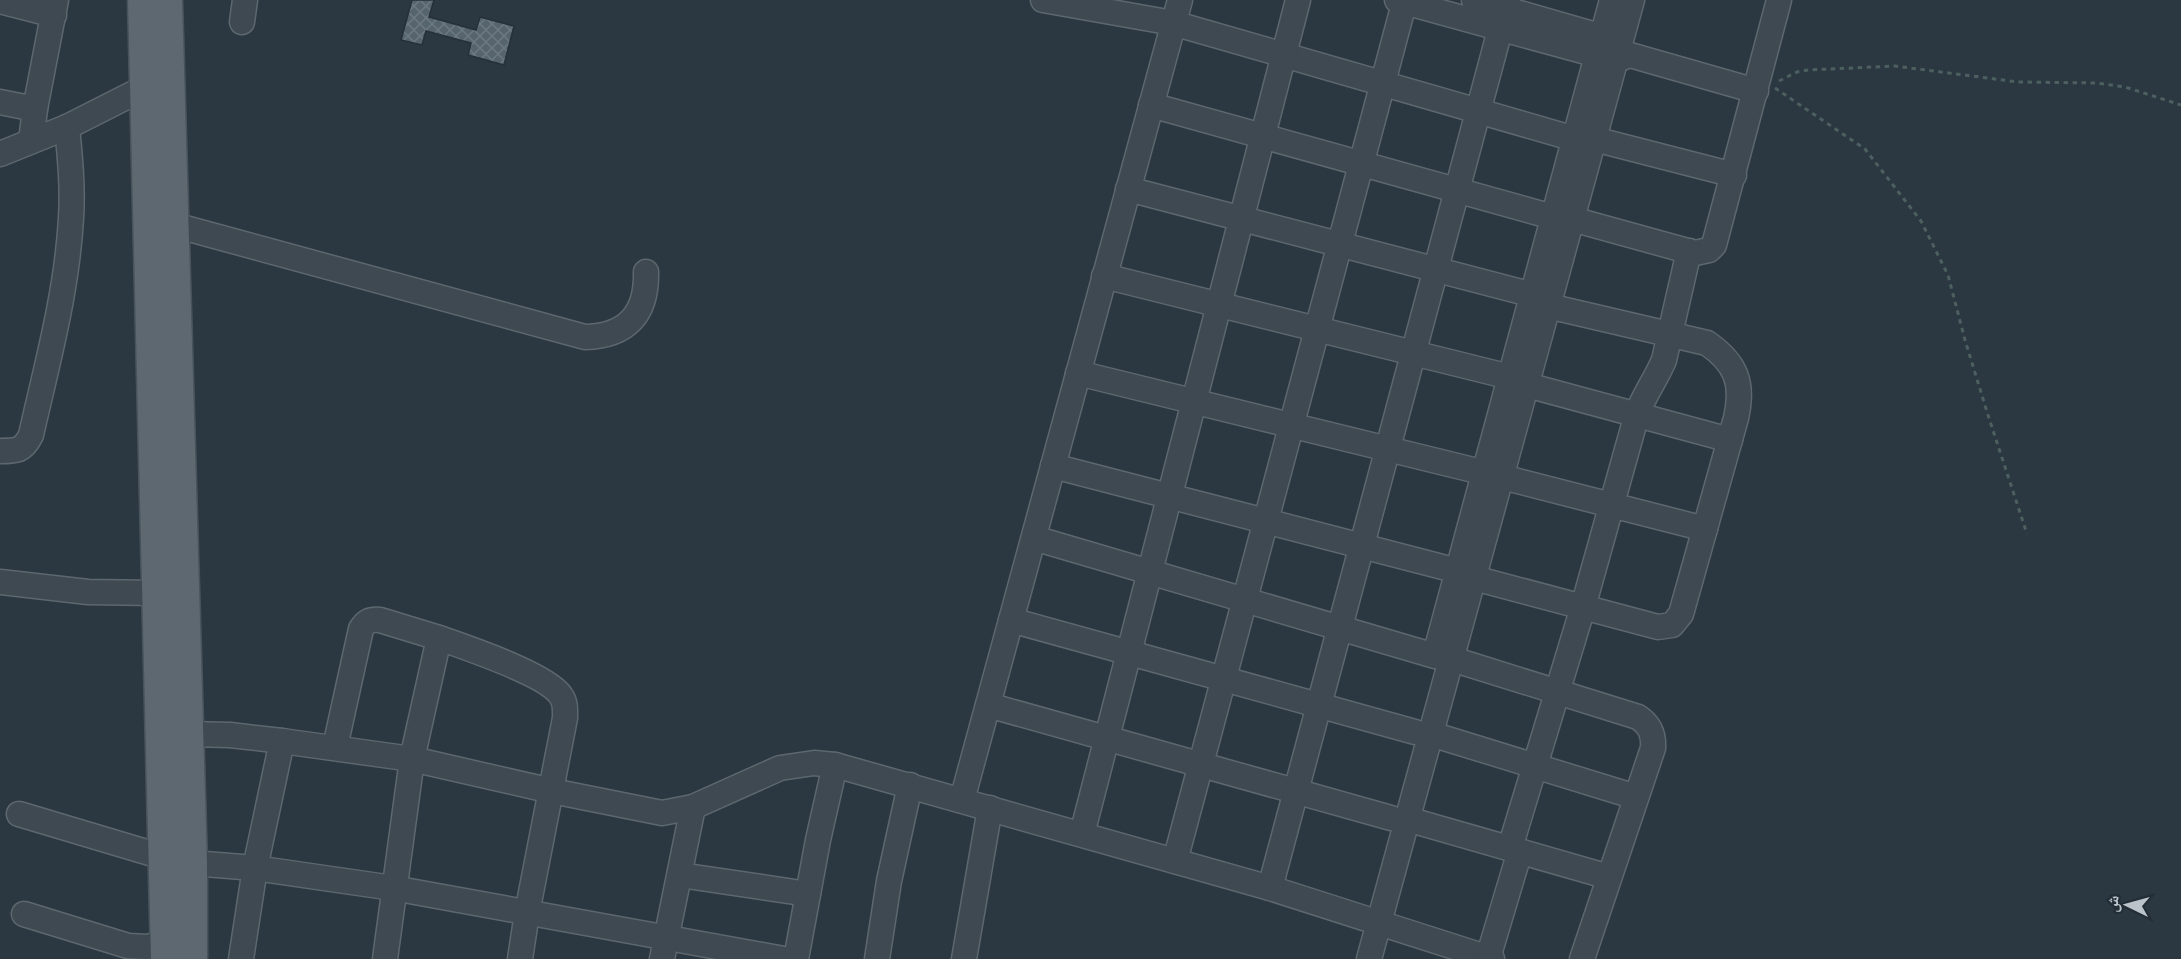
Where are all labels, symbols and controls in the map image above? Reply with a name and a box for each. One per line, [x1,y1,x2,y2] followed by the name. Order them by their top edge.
[2097,875,2157,935] north arrow
[2100,894,2125,913] text: ش

